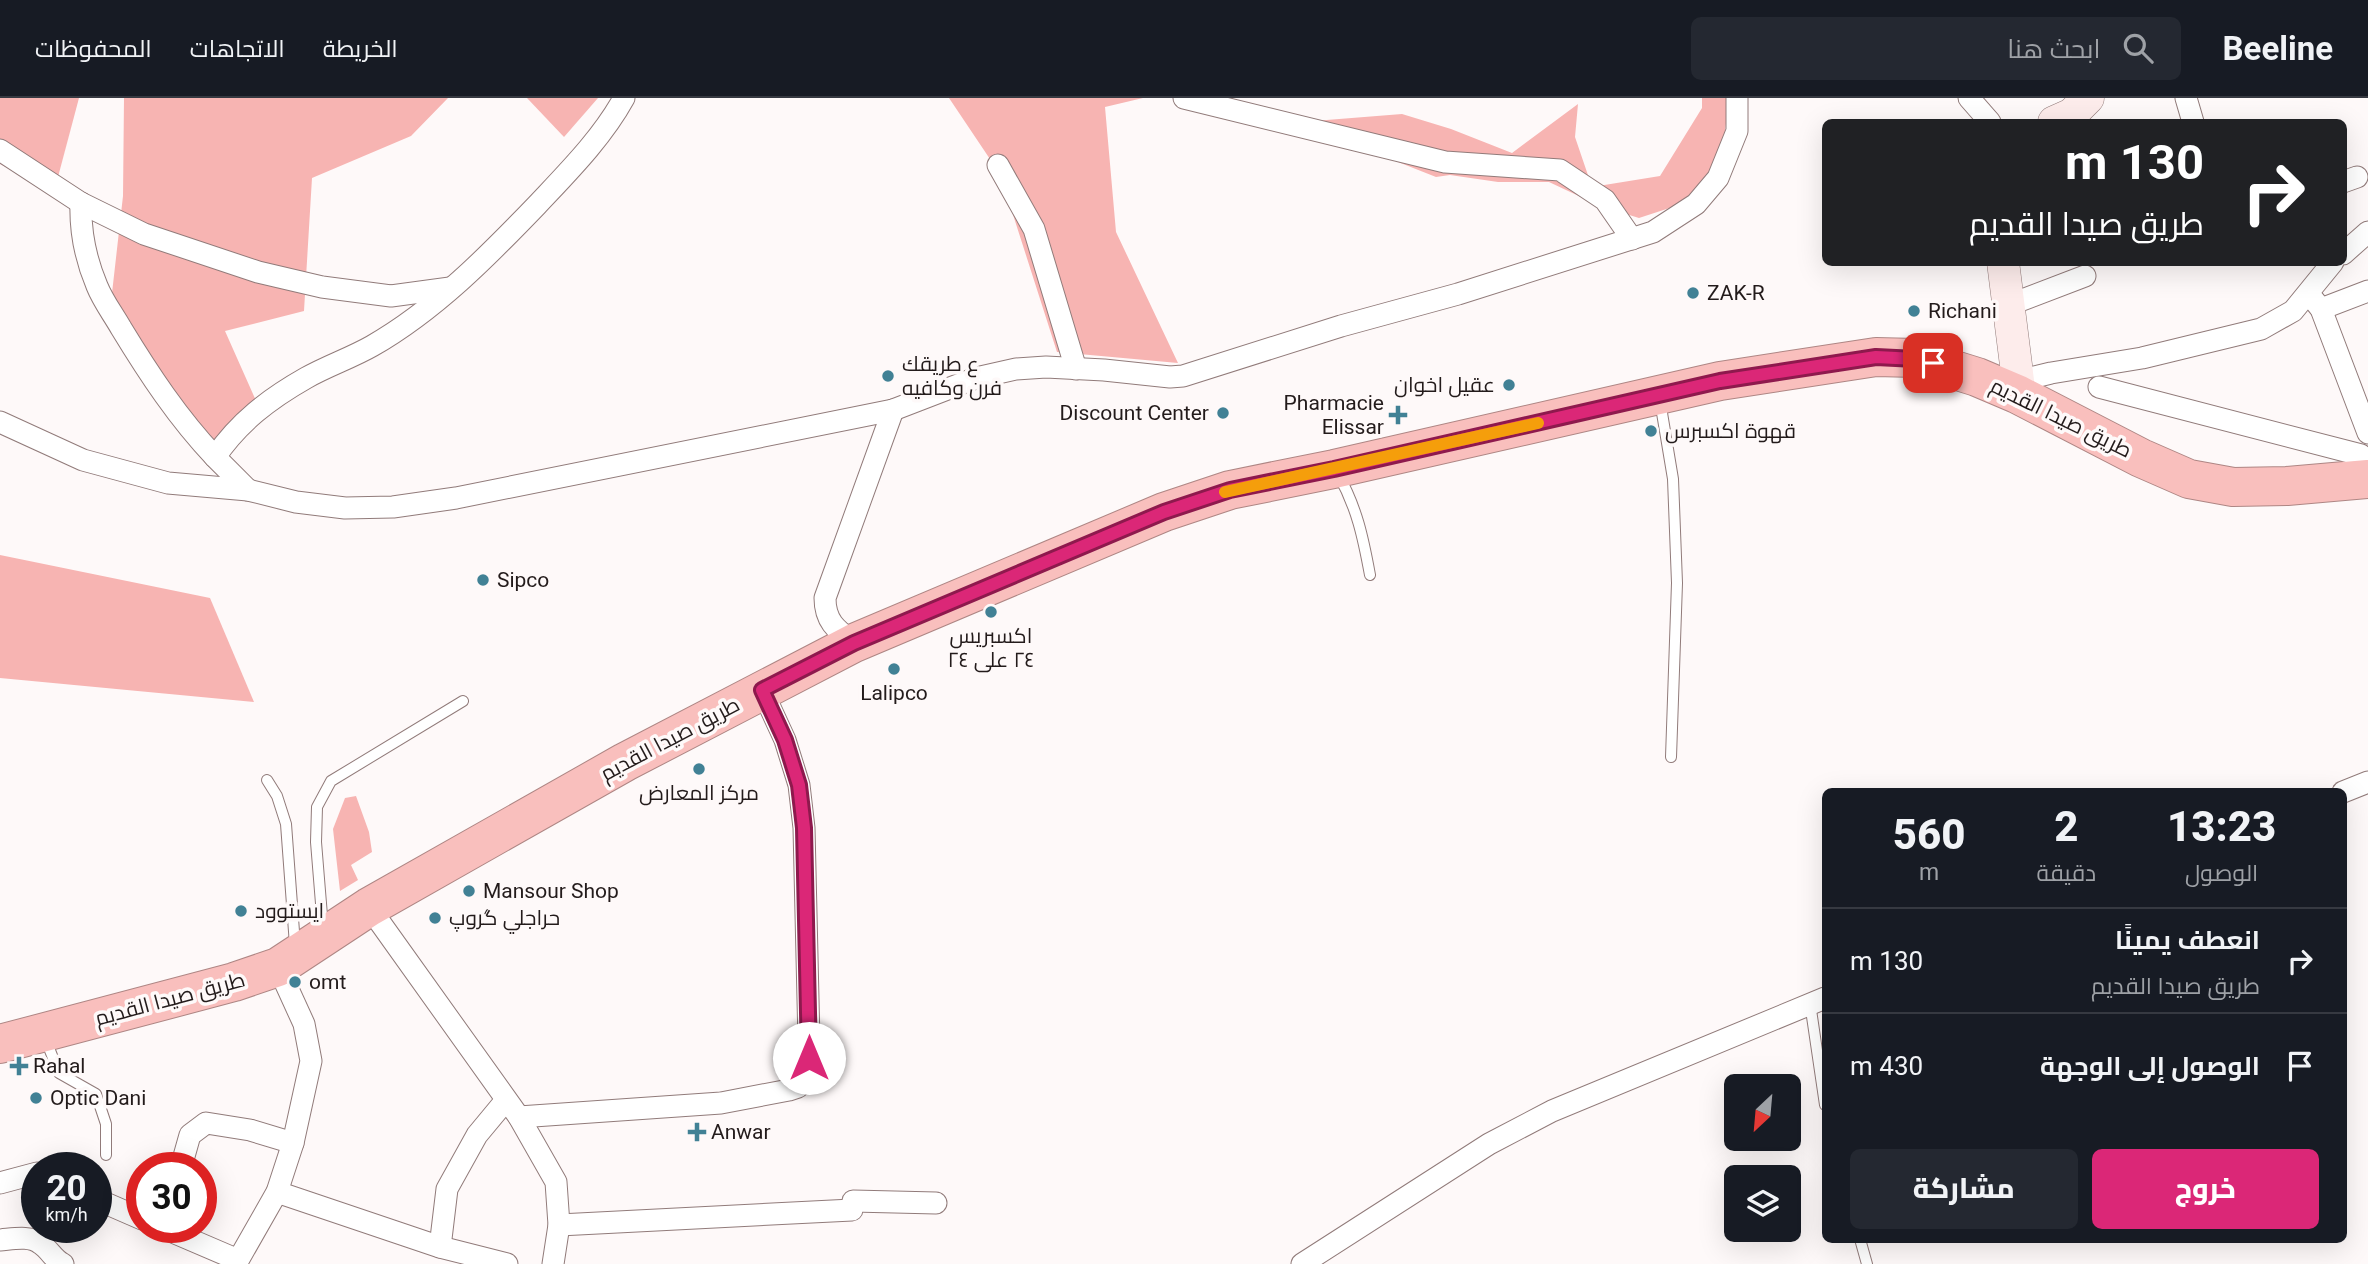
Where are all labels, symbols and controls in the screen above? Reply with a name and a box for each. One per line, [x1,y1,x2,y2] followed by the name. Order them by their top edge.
[1691,17,2181,80] search box
[2119,29,2157,67] icon: search
[2223,29,2333,68] text: Beeline
[2007,34,2101,64] text: ابحث هنا
[35,35,152,63] text: المحفوظات
[190,35,285,63] text: الاتجاهات
[323,35,398,63] text: الخريطة
[2065,134,2204,191] text: 130 m
[2228,147,2319,238] icon: right
[1969,205,2204,243] text: طريق صيدا القديم
[1707,281,1765,305] place label: ZAK-R
[1685,285,1701,301] marker: ZAK-R
[1928,299,1997,323] place label: Richani
[1906,303,1922,319] marker: Richani
[1903,333,1963,393] pin
[1914,344,1952,382] icon: arrive
[902,352,1002,401] place label: ع طريقك فرن وكافيه
[880,368,896,384] marker: ع طريقك فرن وكافيه
[1394,373,1495,398] place label: عقيل اخوان
[1986,373,2136,464] street label: طريق صيدا القديم
[1501,377,1517,393] marker: عقيل اخوان
[1284,391,1384,439] place label: Pharmacie Elissar
[1060,401,1209,425] place label: Discount Center
[1215,405,1231,421] marker: Discount Center
[1390,407,1406,423] marker: Pharmacie Elissar
[1665,419,1796,444] place label: قهوة اكسبرس
[1643,423,1659,439] marker: قهوة اكسبرس
[497,568,549,592] place label: Sipco
[475,572,491,588] marker: Sipco
[983,604,999,620] marker: اكسبريس ٢٤ على ٢٤
[948,624,1034,673] place label: اكسبريس ٢٤ على ٢٤
[886,661,902,677] marker: Lalipco
[860,681,928,705] place label: Lalipco
[596,692,745,788] street label: طريق صيدا القديم
[691,761,707,777] marker: مركز المعارض
[639,781,759,806] place label: مركز المعارض
[2054,802,2078,851] text: 2
[2167,802,2276,851] text: 13:23
[1893,810,1966,859] text: 560
[1919,859,1939,886] text: m
[2036,860,2096,887] text: دقيقة
[2185,860,2258,887] text: الوصول
[483,879,619,903] place label: Mansour Shop
[461,883,477,899] marker: Mansour Shop
[255,899,324,923] place label: ايستوود
[233,903,249,919] marker: ايستوود
[449,906,560,934] place label: حراجلي گروپ
[427,910,443,926] marker: حراجلي گروپ
[2115,925,2260,955] text: انعطف يمينًا
[2281,942,2319,980] icon: right
[1850,946,1923,976] text: 130 m
[92,967,248,1032] street label: طريق صيدا القديم
[309,970,346,994] place label: omt
[2091,973,2260,1000] text: طريق صيدا القديم
[287,974,303,990] marker: omt
[772,1021,846,1095] position arrow
[2281,1047,2319,1085] icon: arrive
[1850,1051,1923,1081] text: 430 m
[2040,1051,2260,1081] text: الوصول إلى الوجهة
[33,1054,85,1078] place label: Rahal
[11,1058,27,1074] marker: Rahal
[1724,1074,1801,1152] north arrow
[1724,1074,1801,1242] map controls
[50,1086,146,1110] place label: Optic Dani
[28,1090,44,1106] marker: Optic Dani
[711,1120,771,1144] place label: Anwar
[689,1124,705,1140] marker: Anwar
[1850,1149,2078,1229] button: مشاركة
[2092,1149,2319,1229] button: خروج
[126,1152,217,1243] speed limit sign: 30
[1724,1165,1801,1242] button: layers
[46,1168,87,1209] text: 20
[45,1204,88,1225] text: km/h

